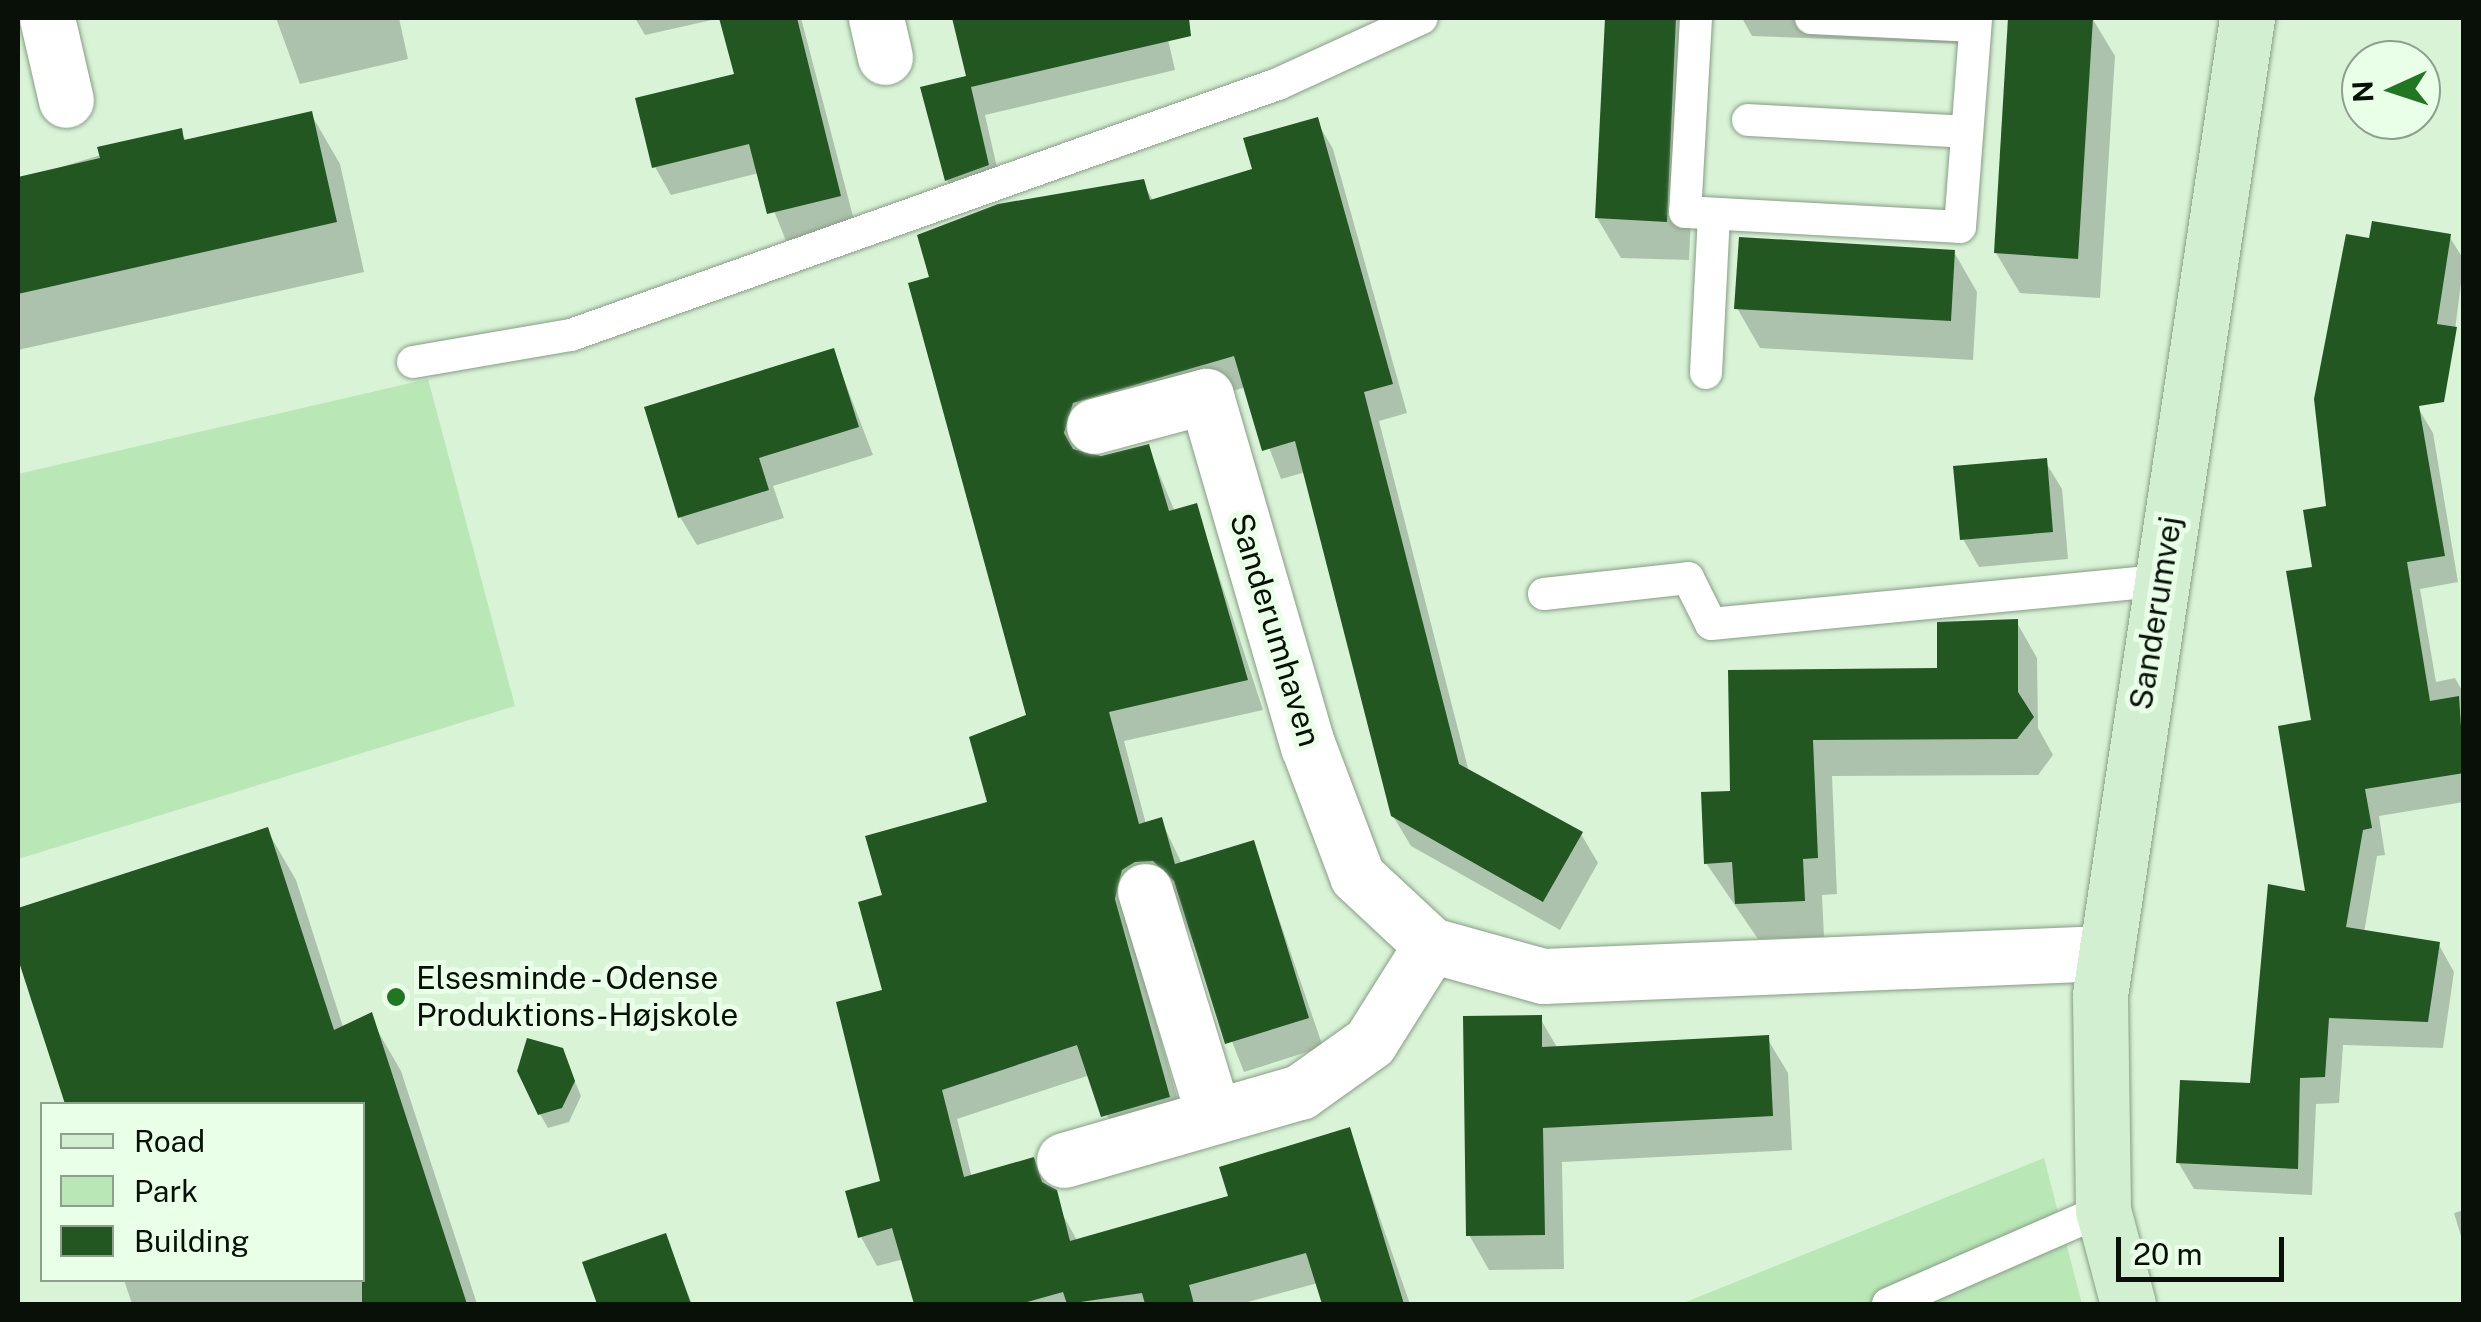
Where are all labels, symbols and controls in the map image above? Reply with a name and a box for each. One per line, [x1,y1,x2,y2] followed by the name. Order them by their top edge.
[2341,40,2441,140] north arrow
[2345,80,2380,103] text: N
[1221,509,1329,751] street label: Sanderumhaven
[2122,513,2190,713] street label: Sanderumvej
[416,960,738,1035] place label: Elsesminde - Odense Produktions-Højskole
[385,986,407,1008] marker: Elsesminde - Odense Produktions-Højskole
[40,1102,365,1282] legend
[134,1123,205,1159] text: Road
[134,1173,198,1209] text: Park
[2121,1217,2288,1279] scale bar
[134,1223,249,1259] text: Building
[2133,1236,2202,1272] text: 20 m

